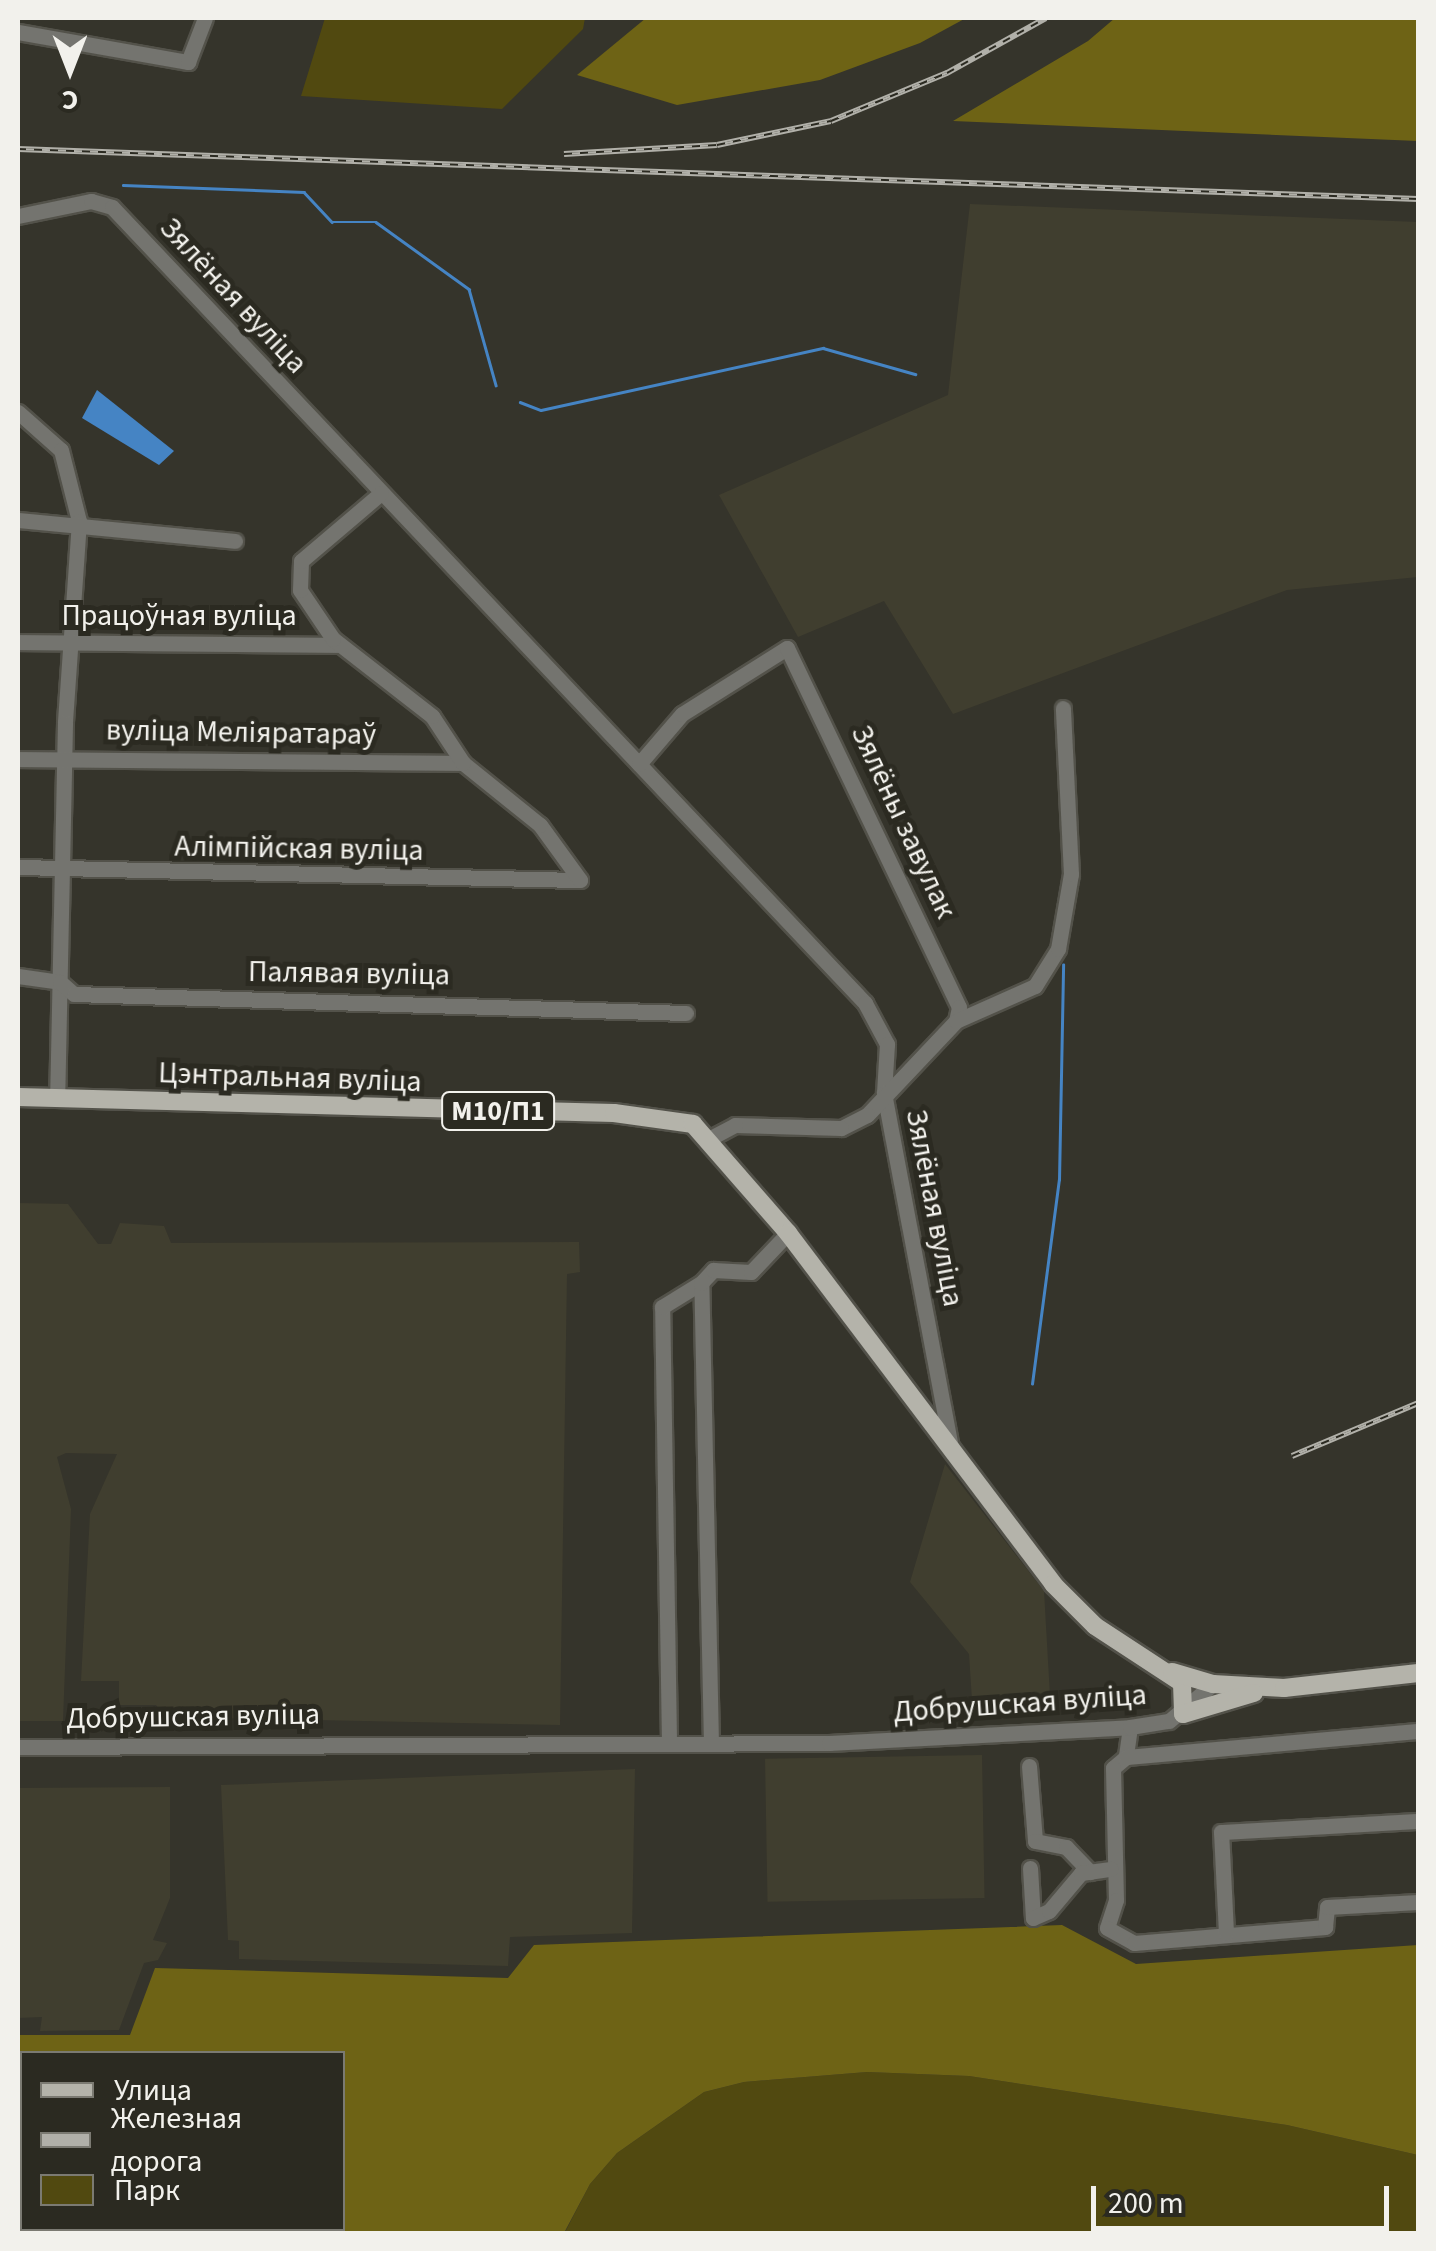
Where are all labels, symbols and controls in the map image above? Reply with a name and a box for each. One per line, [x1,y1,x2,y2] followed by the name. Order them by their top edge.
[20,20,120,120] north arrow
[62,80,78,120] text: С
[152,211,314,381] street label: Зялёная вуліца
[61,598,297,634] street label: Працоўная вуліца
[106,713,376,753] street label: вуліца Меліяратараў
[842,720,964,924] street label: Зялёны завулак
[174,829,424,869] street label: Алімпійская вуліца
[248,954,450,994] street label: Палявая вуліца
[158,1055,422,1101] street label: Цэнтральная вуліца
[440,1088,556,1134] road number: М10/П1
[897,1106,971,1310] street label: Зялёная вуліца
[892,1677,1148,1731] street label: Добрушская вуліца
[66,1697,320,1737] street label: Добрушская вуліца
[20,2051,345,2231] legend
[114,2069,192,2112] text: Улица
[111,2097,242,2183] text: Железная дорога
[1096,2166,1394,2228] scale bar
[114,2169,180,2212] text: Парк
[1108,2182,1184,2225] text: 200 m

